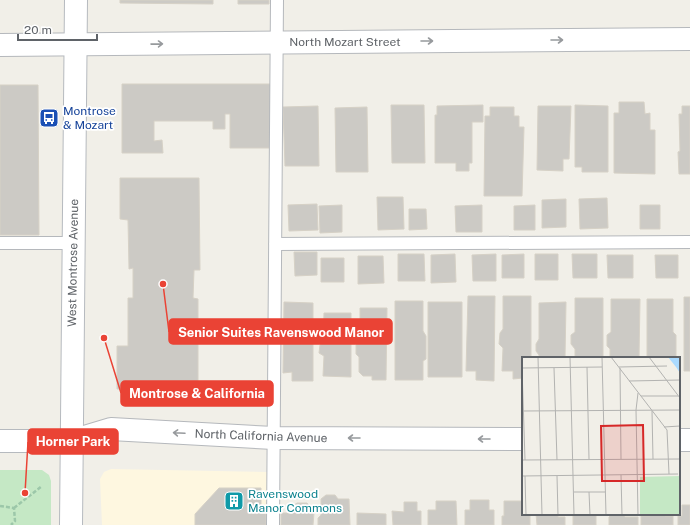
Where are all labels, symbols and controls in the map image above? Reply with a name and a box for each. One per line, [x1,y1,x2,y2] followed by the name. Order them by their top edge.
[18,16,97,42] scale bar
[24,23,52,37] text: 20 m
[289,35,401,49] street label: North Mozart Street
[550,36,563,44] one-way arrow
[420,37,433,45] one-way arrow
[150,40,163,48] one-way arrow
[63,104,116,132] place label: Montrose & Mozart
[38,107,60,129] bus stop icon: Montrose & Mozart
[65,199,81,327] street label: West Montrose Avenue
[169,319,392,344] callout: Senior Suites Ravenswood Manor
[178,325,385,340] text: Senior Suites Ravenswood Manor
[522,357,680,515] inset map
[121,381,273,406] callout: Montrose & California
[129,386,265,401] text: Montrose & California
[194,427,328,445] street label: North California Avenue
[28,429,118,454] callout: Horner Park
[173,429,186,437] one-way arrow
[36,434,111,449] text: Horner Park
[348,434,361,442] one-way arrow
[478,435,491,443] one-way arrow
[248,487,342,515] place label: Ravenswood Manor Commons
[223,490,245,512] building icon: Ravenswood Manor Commons

